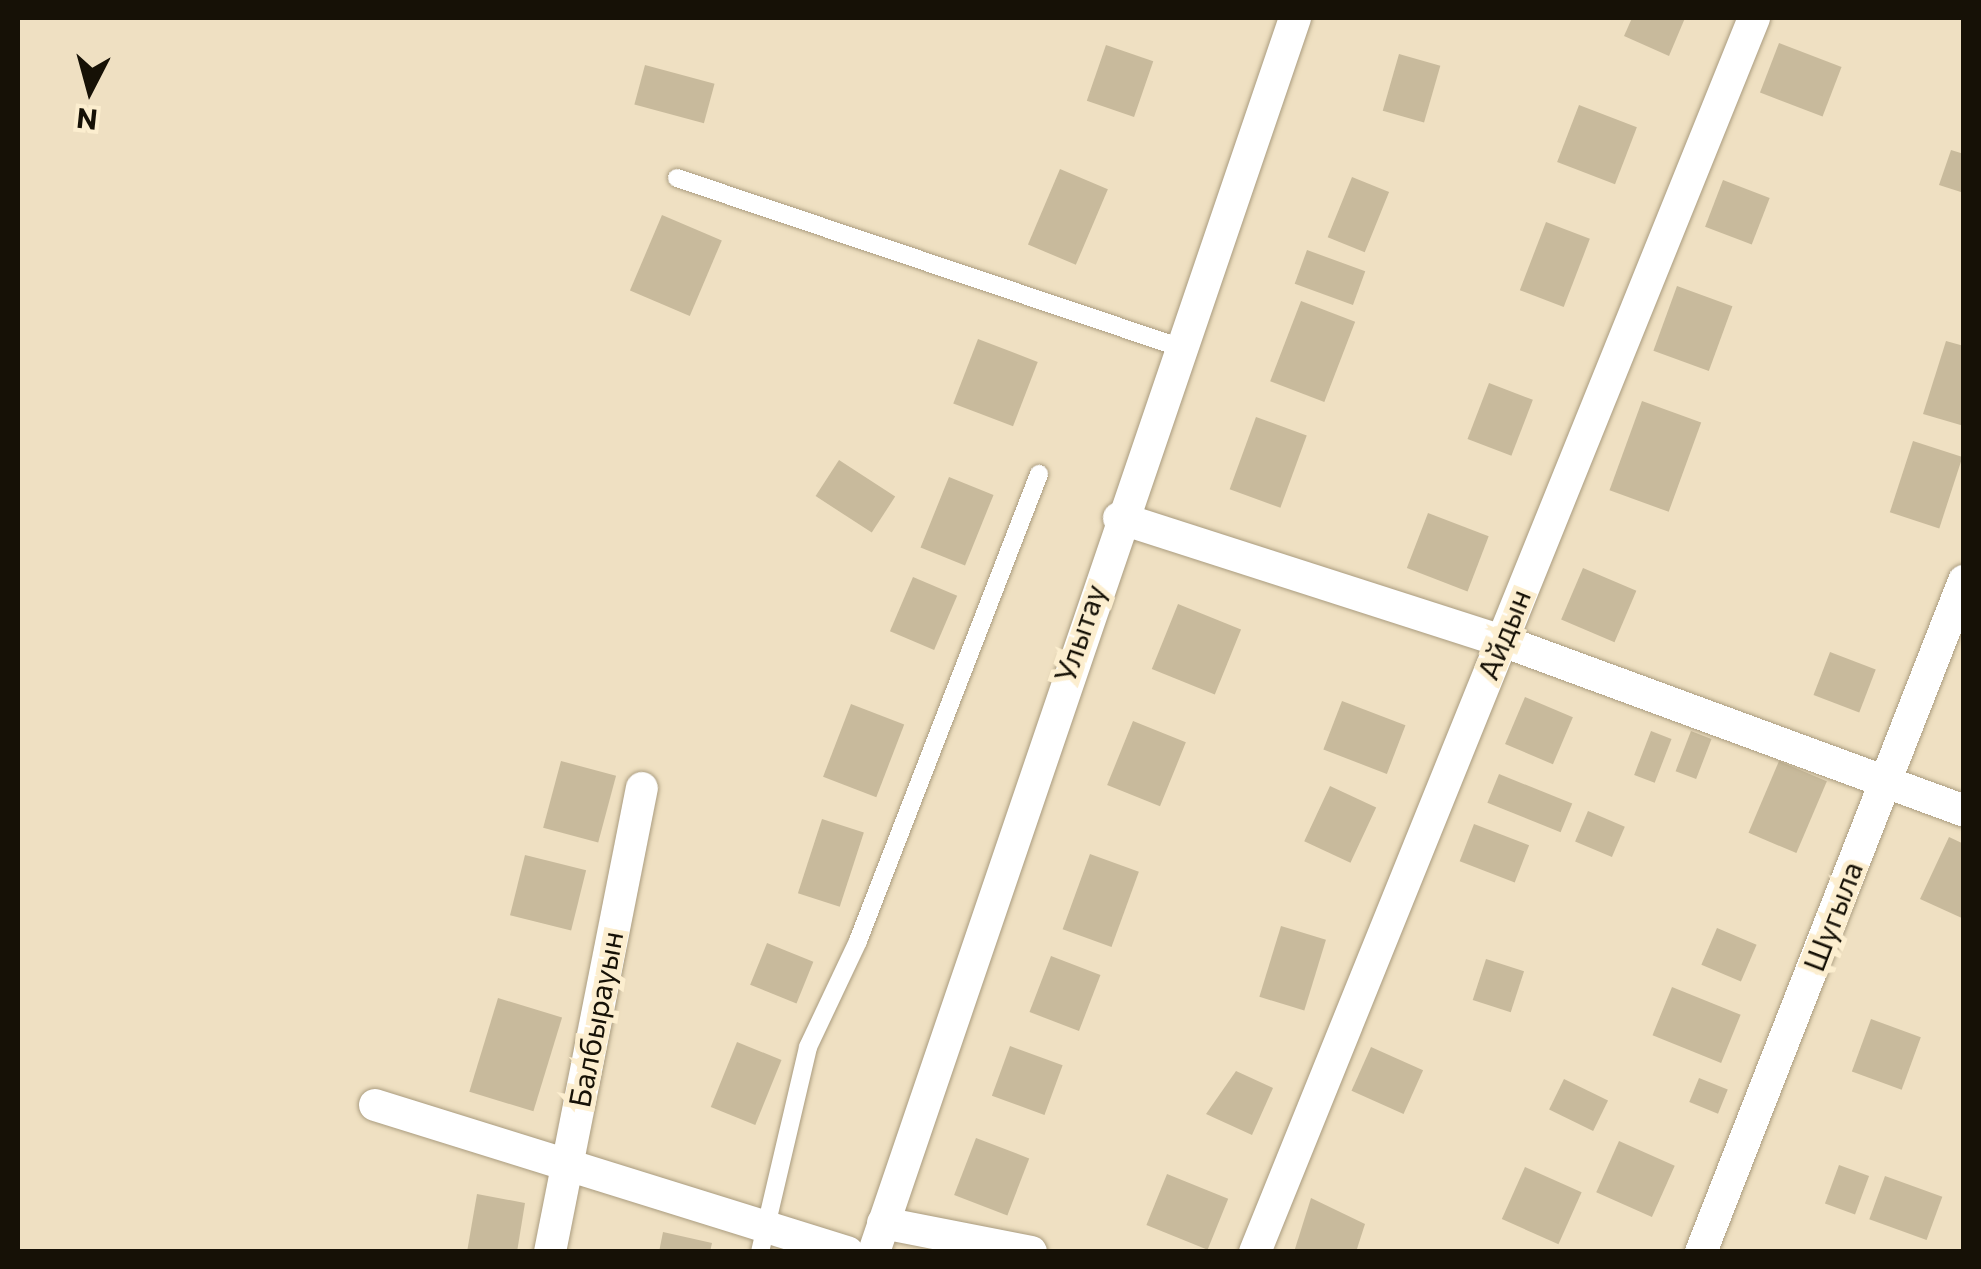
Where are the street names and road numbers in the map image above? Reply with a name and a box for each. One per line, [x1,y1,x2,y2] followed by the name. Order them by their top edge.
[1045,579,1113,687] street label: Улытау
[1469,584,1537,684] street label: Айдын
[1795,856,1869,976] street label: Шугыла
[560,928,630,1110] street label: Балбырауын

